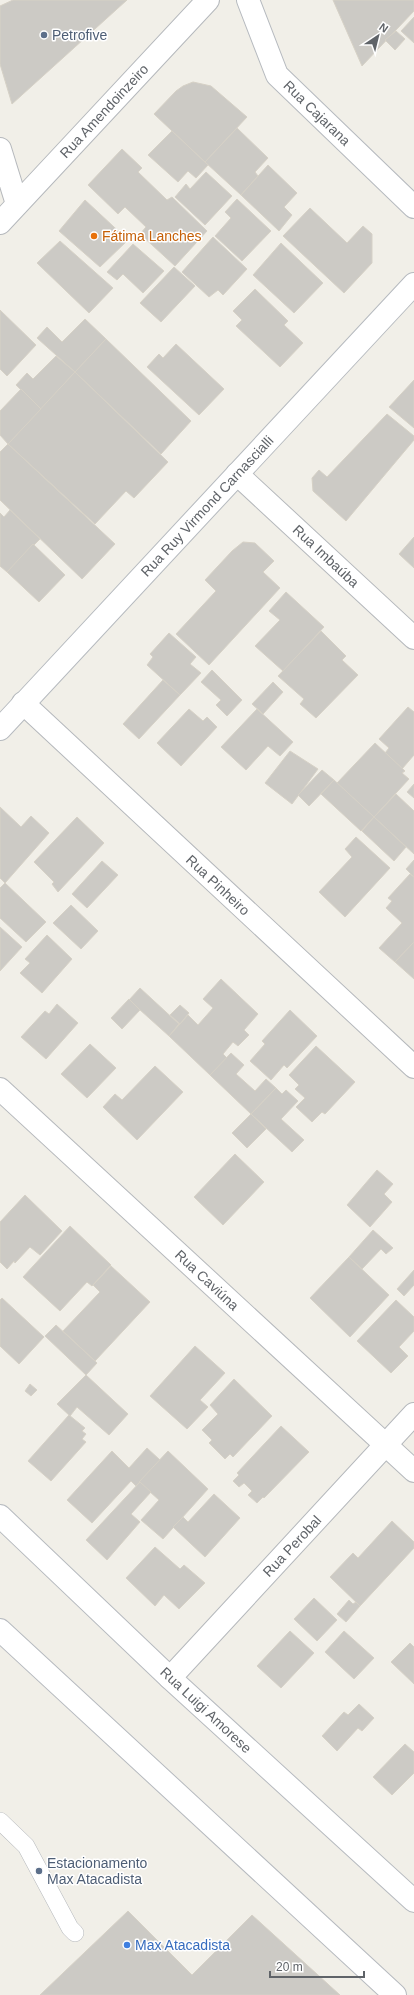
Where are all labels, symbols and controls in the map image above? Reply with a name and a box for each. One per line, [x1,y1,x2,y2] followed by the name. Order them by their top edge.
[358,16,398,56] north arrow
[377,21,390,35] text: N
[52,27,107,43] place label: Petrofive
[39,30,49,40] marker: Petrofive
[56,61,152,161] street label: Rua Amendoinzeiro
[280,77,354,149] street label: Rua Cajarana
[102,228,202,244] place label: Fátima Lanches
[89,231,99,241] marker: Fátima Lanches
[138,432,276,580] street label: Rua Ruy Virmond Carnascialli
[290,521,362,591] street label: Rua Imbaúba
[183,852,253,919] street label: Rua Pinheiro
[172,1247,242,1314] street label: Rua Caviúna
[260,1512,324,1580] street label: Rua Perobal
[157,1664,255,1756] street label: Rua Luigi Amorese
[47,1855,148,1887] place label: Estacionamento Max Atacadista
[34,1866,44,1876] marker: Estacionamento Max Atacadista
[135,1937,230,1953] place label: Max Atacadista
[122,1940,132,1950] marker: Max Atacadista
[270,1953,364,1979] scale bar
[276,1960,303,1974] text: 20 m

